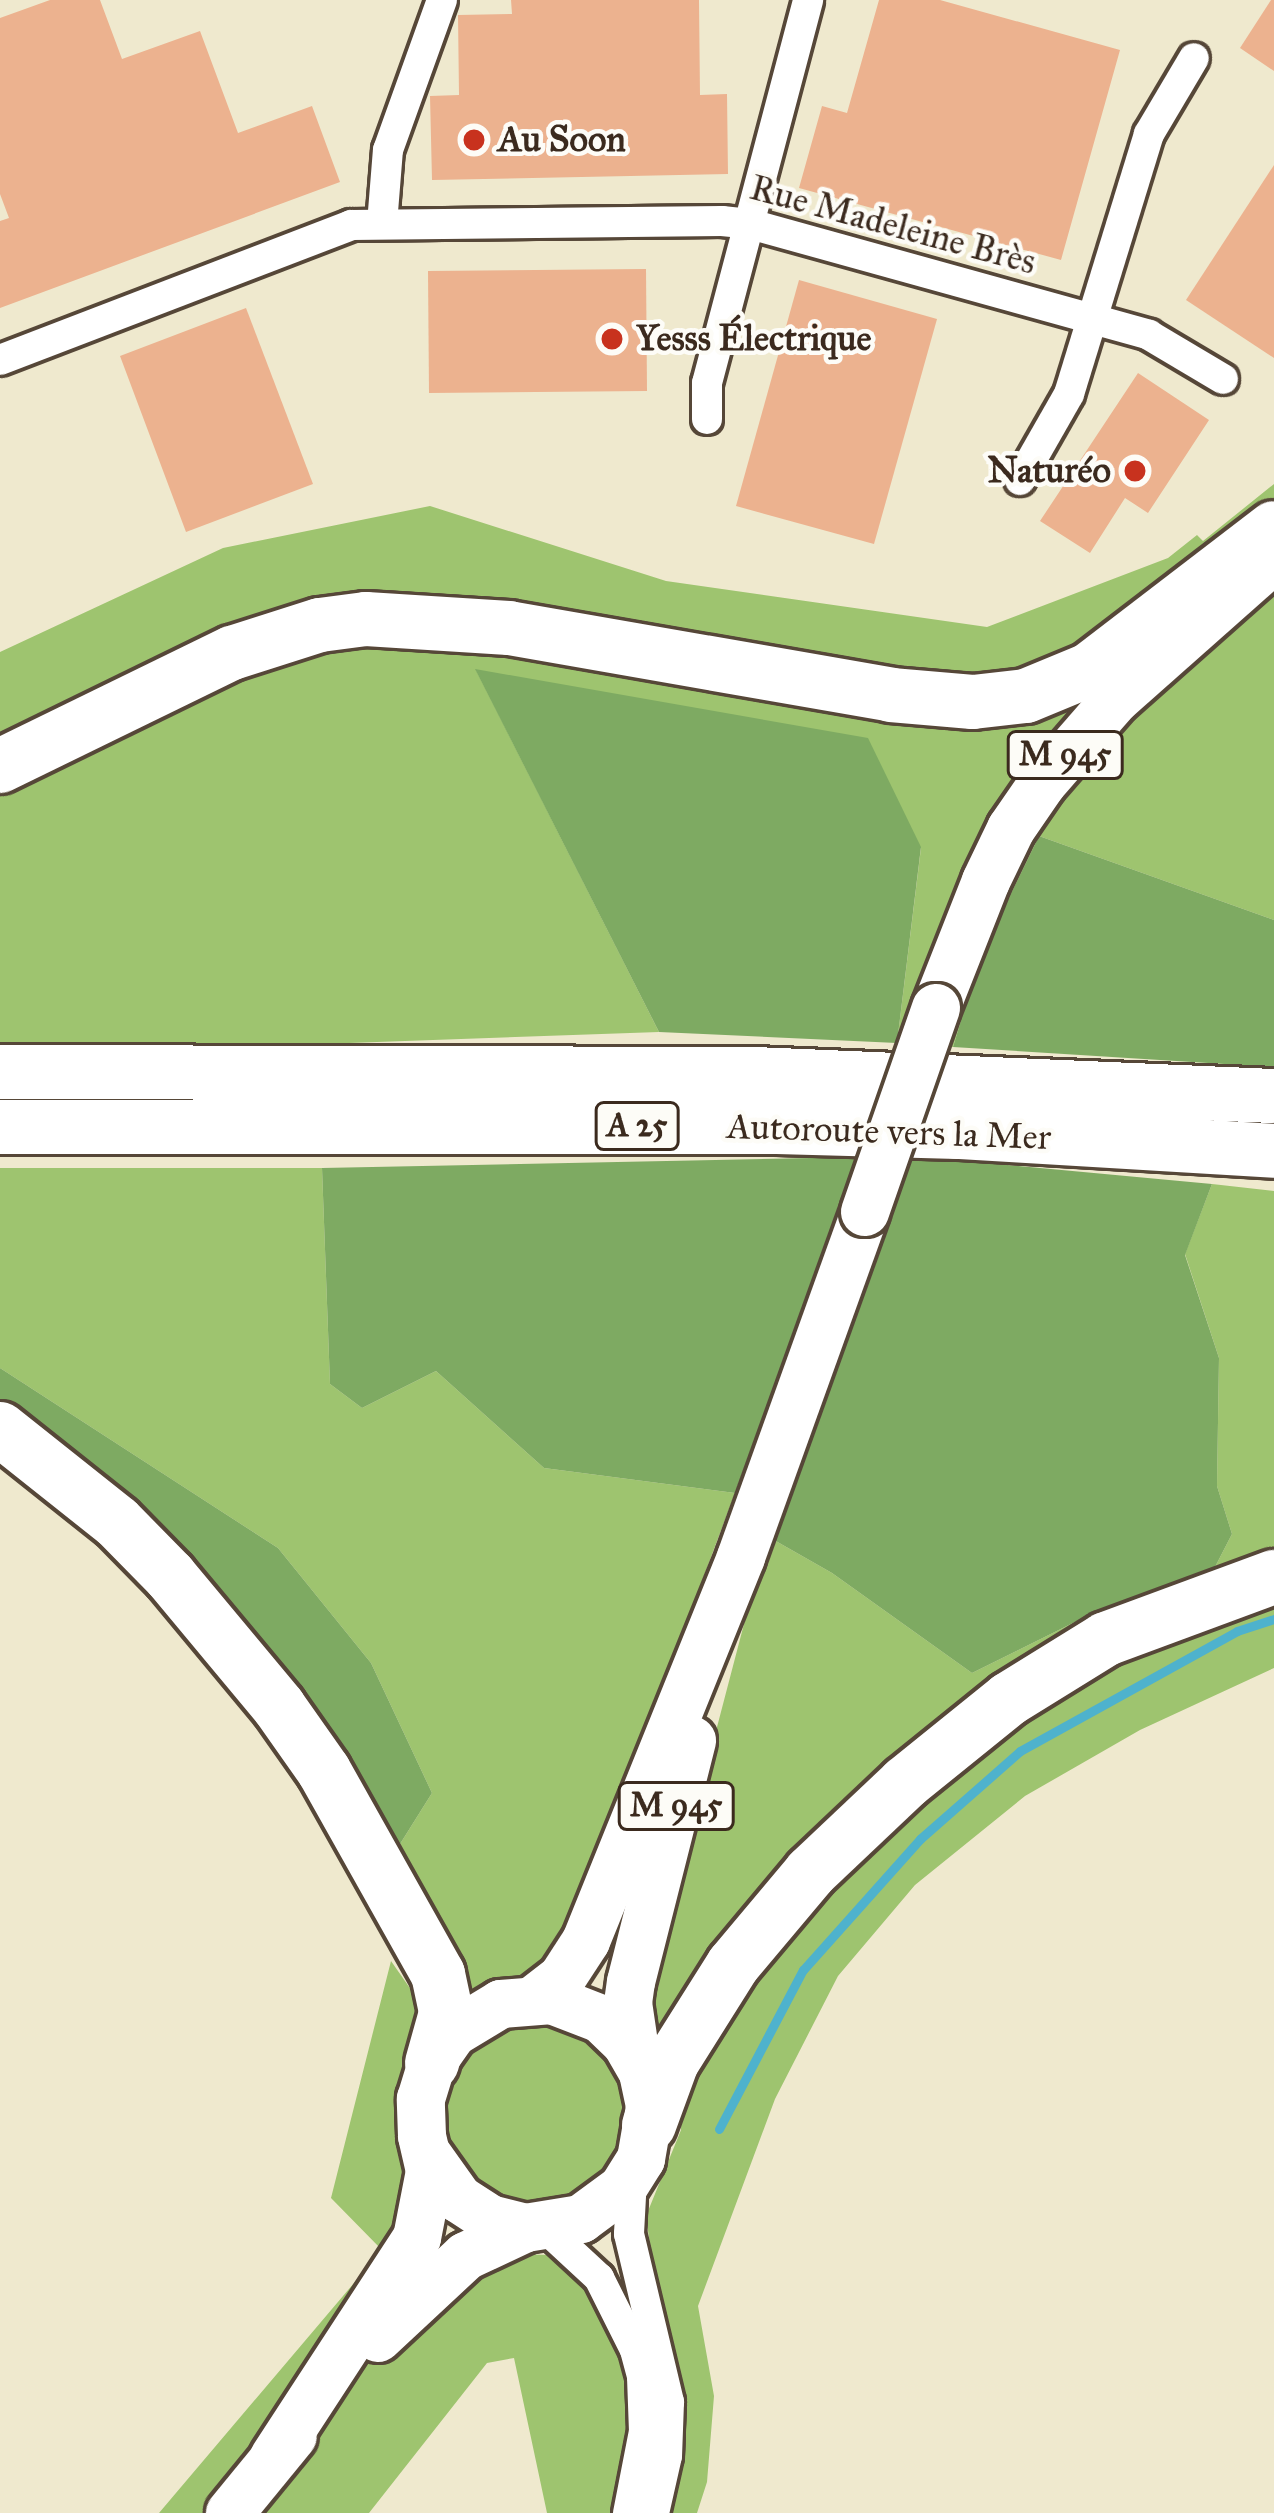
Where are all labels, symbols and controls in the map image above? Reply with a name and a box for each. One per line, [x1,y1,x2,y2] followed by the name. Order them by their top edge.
[498,118,626,162] place label: Au Soon
[461,127,487,153] marker: Au Soon
[745,166,1041,284] street label: Rue Madeleine Brès
[636,317,871,361] place label: Yesss Électrique
[599,326,625,352] marker: Yesss Électrique
[987,449,1111,493] place label: Naturéo
[1122,458,1148,484] marker: Naturéo
[1005,728,1125,782] road number: M 945
[592,1099,682,1153] road number: A 25
[726,1105,1052,1159] street label: Autoroute vers la Mer
[616,1779,736,1833] road number: M 945

